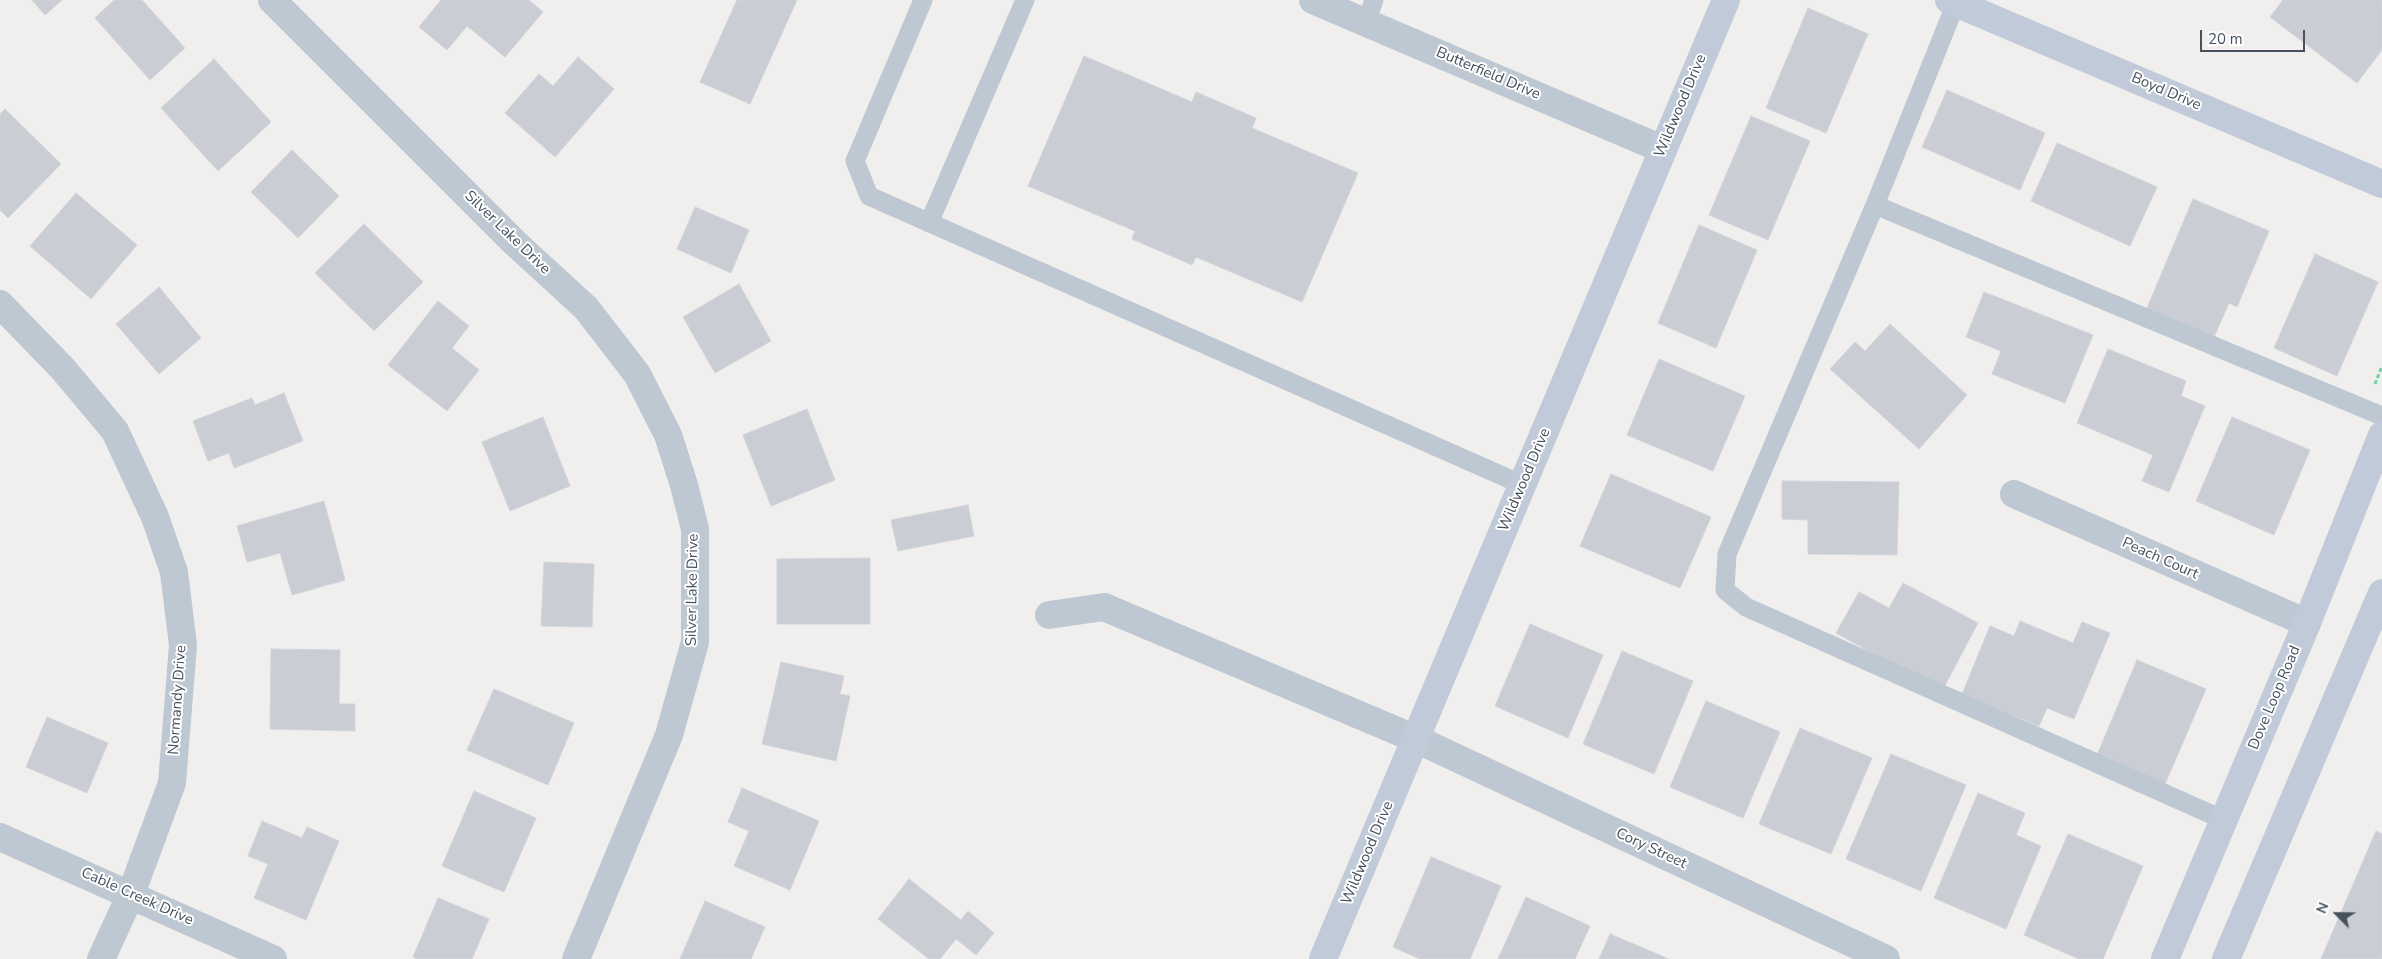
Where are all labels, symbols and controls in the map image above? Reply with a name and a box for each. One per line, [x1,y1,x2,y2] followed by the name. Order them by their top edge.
[2202,20,2307,52] scale bar
[2208,29,2243,49] text: 20 m
[1433,44,1543,104] street label: Butterfield Drive
[1651,52,1711,160] street label: Wildwood Drive
[2128,69,2204,115] street label: Boyd Drive
[460,187,554,279] street label: Silver Lake Drive
[1495,426,1555,534] street label: Wildwood Drive
[683,534,703,646] street label: Silver Lake Drive
[2119,534,2201,584] street label: Peach Court
[2245,643,2305,753] street label: Dove Loop Road
[165,645,191,755] street label: Normandy Drive
[1338,799,1398,907] street label: Wildwood Drive
[1613,825,1689,873] street label: Cory Street
[78,864,196,930] street label: Cable Creek Drive
[2312,889,2362,939] north arrow
[2312,899,2334,916] text: N

